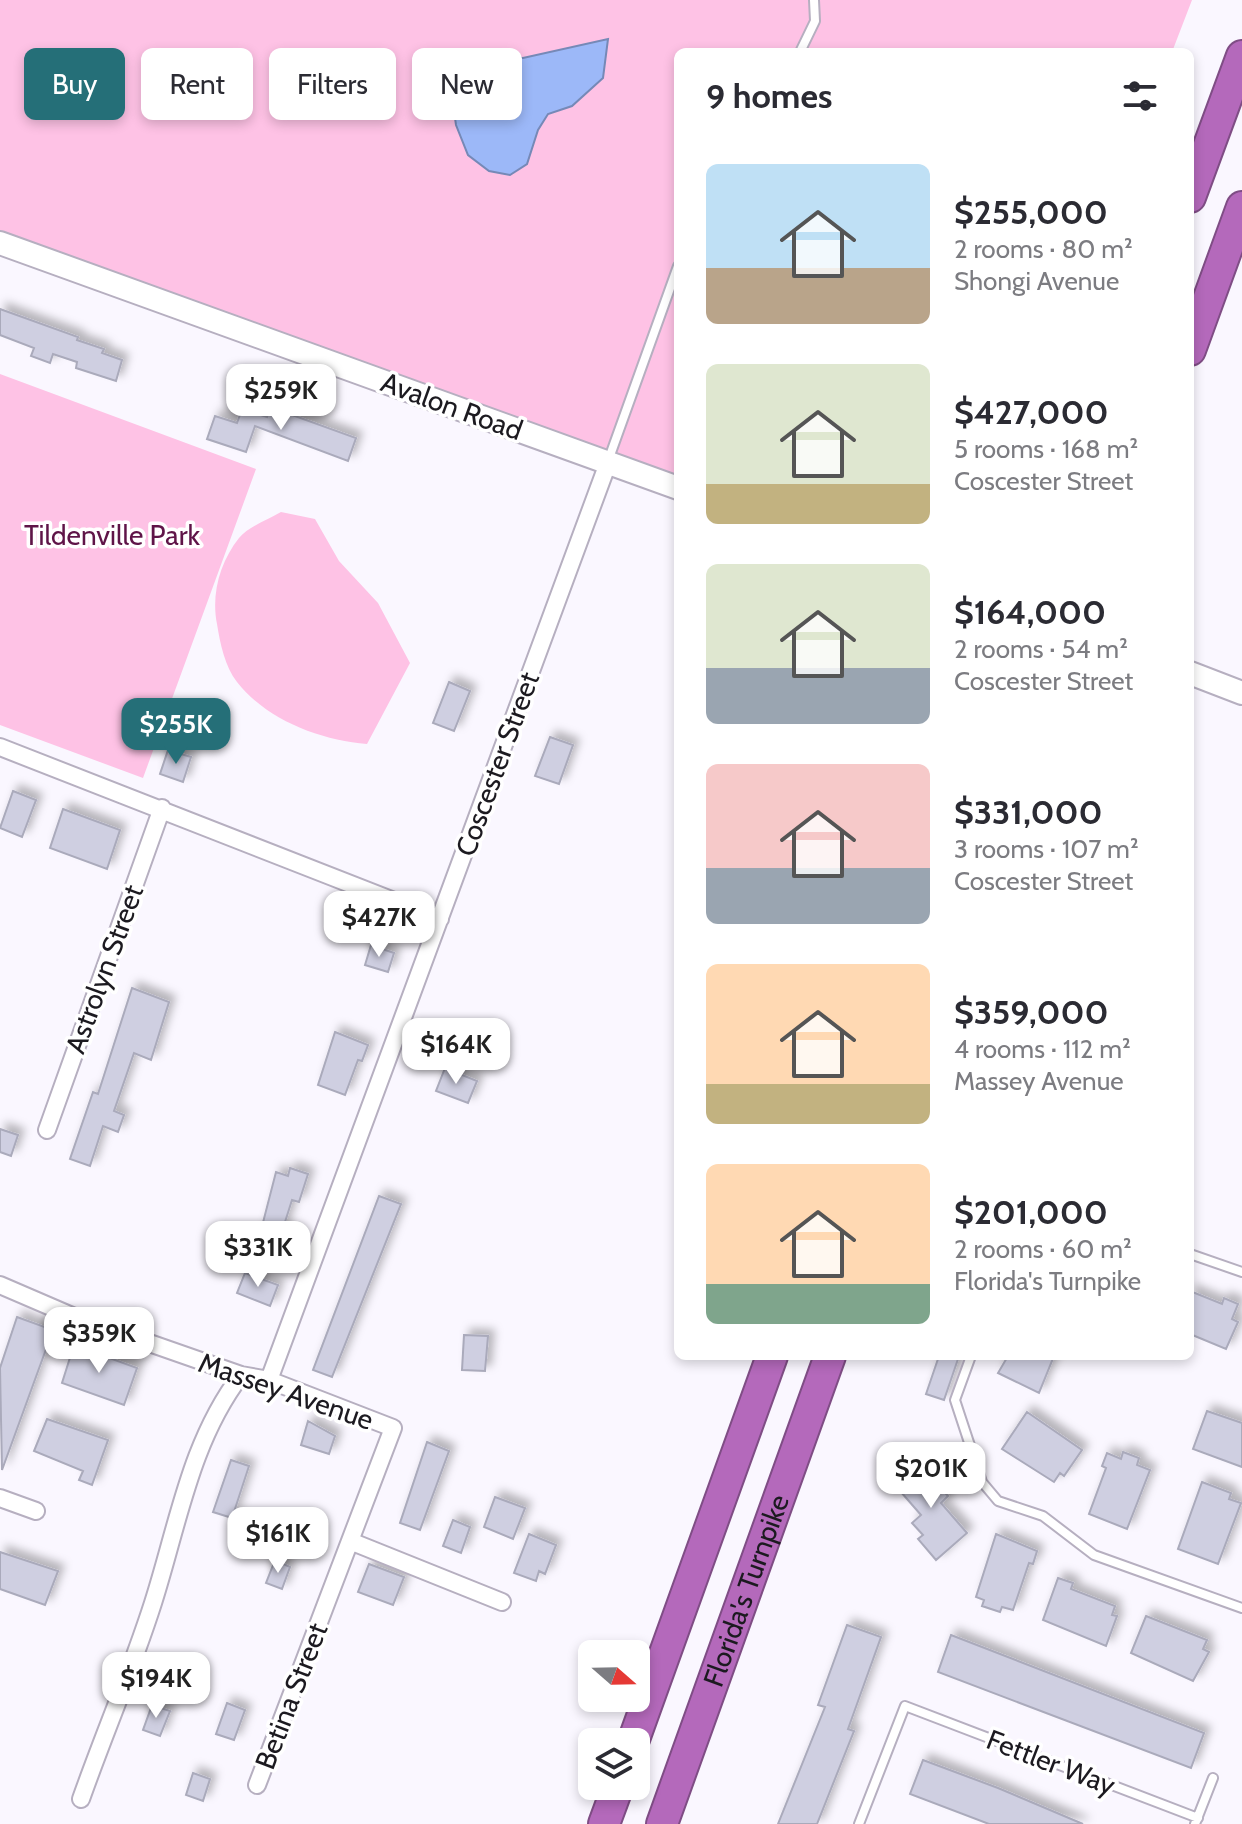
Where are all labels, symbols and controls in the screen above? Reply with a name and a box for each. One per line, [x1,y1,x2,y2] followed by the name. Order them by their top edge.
[24,48,125,120] chip: Buy
[141,48,253,120] chip: Rent
[269,48,396,120] chip: Filters
[412,48,522,120] chip: New
[1118,74,1162,118] icon: filters
[706,75,832,117] text: 9 homes
[954,191,1108,233] text: $255,000
[770,196,866,292] icon: home
[954,233,1133,265] text: 2 rooms · 80 m²
[954,265,1119,297] text: Shongi Avenue
[225,364,337,432] pin: $259K
[377,365,527,447] street label: Avalon Road
[244,374,318,406] text: $259K
[954,391,1109,433] text: $427,000
[770,396,866,492] icon: home
[954,433,1138,465] text: 5 rooms · 168 m²
[954,465,1133,497] text: Coscester Street
[24,518,201,552] park label: Tildenville Park
[954,591,1106,633] text: $164,000
[770,596,866,692] icon: home
[954,633,1128,665] text: 2 rooms · 54 m²
[954,665,1133,697] text: Coscester Street
[448,667,546,861] street label: Coscester Street
[120,698,232,766] pin: $255K
[139,708,213,740] text: $255K
[954,791,1103,833] text: $331,000
[770,796,866,892] icon: home
[954,833,1139,865] text: 3 rooms · 107 m²
[954,865,1133,897] text: Coscester Street
[58,880,150,1058] street label: Astrolyn Street
[323,891,435,959] pin: $427K
[342,901,416,933] text: $427K
[954,991,1108,1033] text: $359,000
[770,996,866,1092] icon: home
[400,1018,512,1086] pin: $164K
[420,1028,492,1060] text: $164K
[954,1033,1131,1065] text: 4 rooms · 112 m²
[954,1065,1124,1097] text: Massey Avenue
[954,1191,1108,1233] text: $201,000
[770,1196,866,1292] icon: home
[202,1221,314,1289] pin: $331K
[223,1231,293,1263] text: $331K
[954,1233,1132,1265] text: 2 rooms · 60 m²
[954,1265,1141,1297] text: Florida's Turnpike
[43,1307,155,1375] pin: $359K
[62,1317,136,1349] text: $359K
[194,1345,378,1437] street label: Massey Avenue
[875,1442,987,1510] pin: $201K
[894,1452,968,1484] text: $201K
[696,1490,796,1691] street label: Florida's Turnpike
[222,1507,334,1575] pin: $161K
[245,1517,311,1549] text: $161K
[248,1618,334,1774] street label: Betina Street
[578,1640,650,1712] north arrow
[578,1640,650,1800] map controls
[100,1652,212,1720] pin: $194K
[120,1662,192,1694] text: $194K
[982,1722,1120,1802] street label: Fettler Way
[578,1728,650,1800] button: layers

